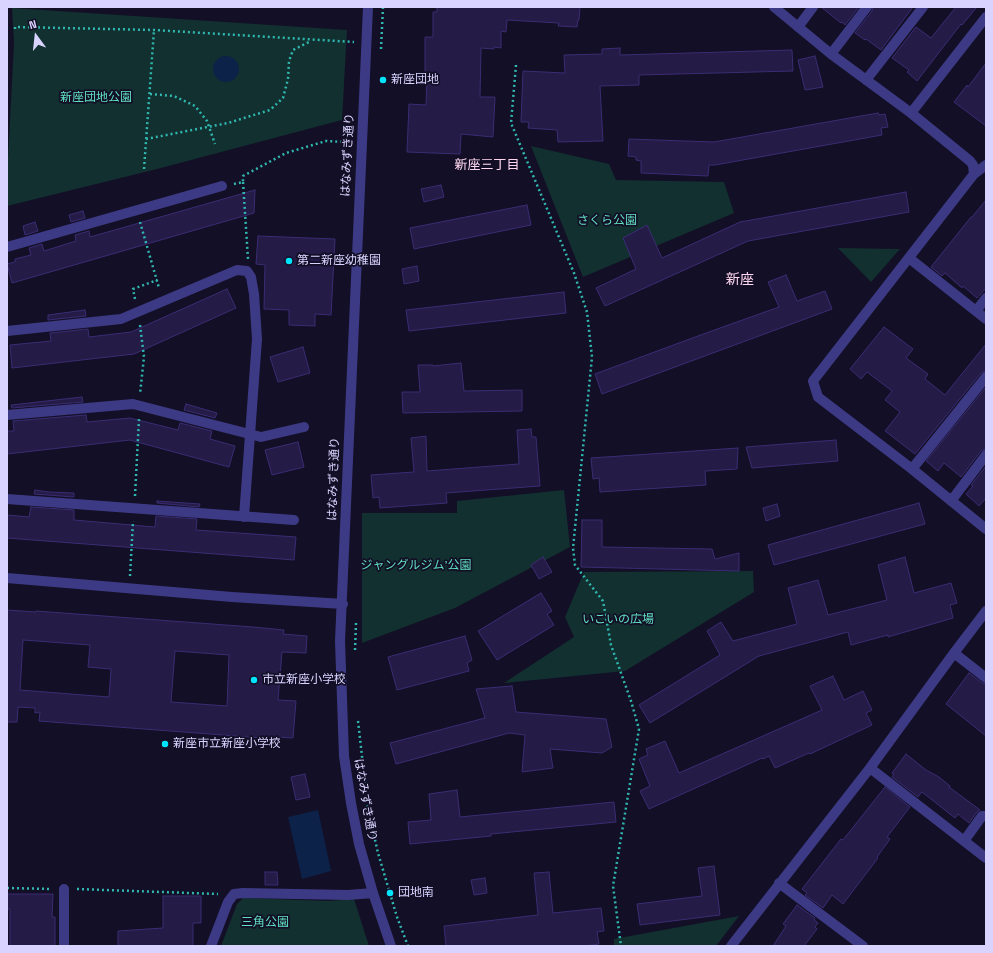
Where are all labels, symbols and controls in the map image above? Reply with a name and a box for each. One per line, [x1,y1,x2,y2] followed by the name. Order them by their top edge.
[16,16,56,56] north arrow
[28,17,38,32] text: N
[391,73,439,87] place label: 新座団地
[378,75,388,85] marker: 新座団地
[60,91,132,105] park label: 新座団地公園
[339,113,357,197] street label: はなみずき通り
[455,157,519,173] district label: 新座三丁目
[577,214,637,228] park label: さくら公園
[297,254,381,268] place label: 第二新座幼稚園
[284,256,294,266] marker: 第二新座幼稚園
[726,272,754,288] district label: 新座
[325,437,343,521] street label: はなみずき通り
[360,559,472,573] park label: ジャングルジム’公園
[582,613,654,627] park label: いこいの広場
[262,673,346,687] place label: 市立新座小学校
[249,675,259,685] marker: 市立新座小学校
[173,737,281,751] place label: 新座市立新座小学校
[160,739,170,749] marker: 新座市立新座小学校
[351,757,379,843] street label: はなみずき通り
[398,886,434,900] place label: 団地南
[385,888,395,898] marker: 団地南
[241,916,289,930] park label: 三角公園

